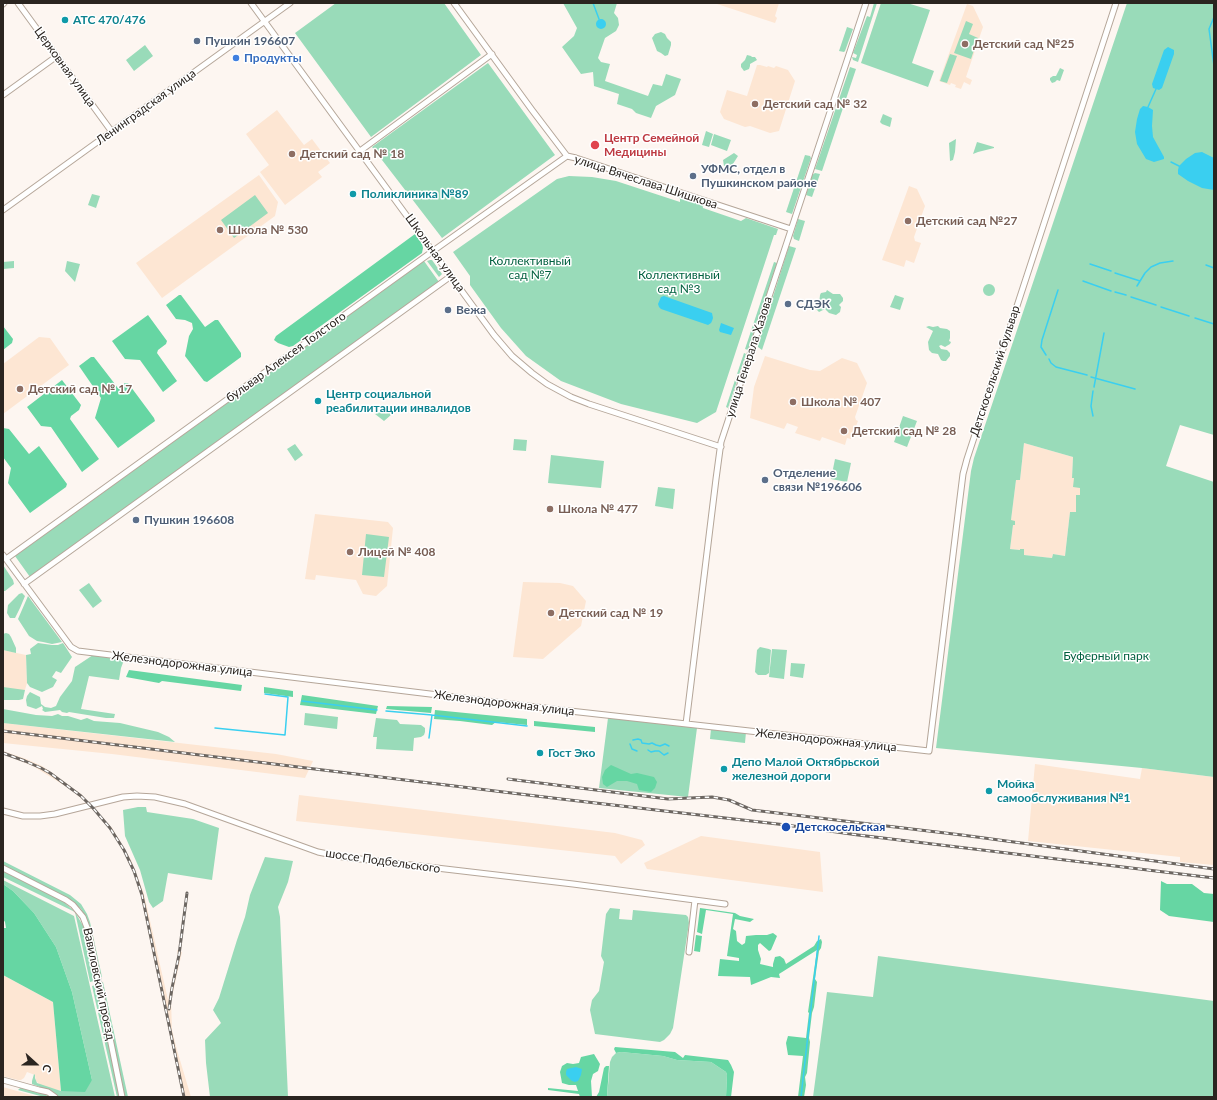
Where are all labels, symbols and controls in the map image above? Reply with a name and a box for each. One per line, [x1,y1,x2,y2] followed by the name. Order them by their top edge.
[73,13,146,27] place label: АТС 470/476
[60,15,70,25] marker: АТС 470/476
[31,24,99,110] street label: Церковная улица
[205,34,295,48] place label: Пушкин 196607
[192,36,202,46] marker: Пушкин 196607
[973,37,1074,51] place label: Детский сад №25
[960,39,970,49] marker: Детский сад №25
[244,51,302,65] place label: Продукты
[231,53,241,63] marker: Продукты
[93,66,199,148] street label: Ленинградская улица
[763,97,867,111] place label: Детский сад № 32
[750,99,760,109] marker: Детский сад № 32
[604,131,699,159] place label: Центр Семейной Медицины
[589,139,601,151] marker: Центр Семейной Медицины
[300,147,404,161] place label: Детский сад № 18
[287,149,297,159] marker: Детский сад № 18
[573,152,719,212] street label: улица Вячеслава Шишкова
[701,162,817,190] place label: УФМС, отдел в Пушкинском районе
[688,171,698,181] marker: УФМС, отдел в Пушкинском районе
[361,187,469,201] place label: Поликлиника №89
[348,189,358,199] marker: Поликлиника №89
[402,211,468,295] street label: Школьная улица
[916,214,1017,228] place label: Детский сад №27
[903,216,913,226] marker: Детский сад №27
[228,223,308,237] place label: Школа № 530
[215,225,225,235] marker: Школа № 530
[489,254,571,282] park label: Коллективный сад №7
[638,268,720,296] park label: Коллективный сад №3
[723,295,775,419] street label: улица Генерала Хазова
[796,297,830,311] place label: СДЭК
[783,299,793,309] marker: СДЭК
[456,303,486,317] place label: Вежа
[967,304,1023,438] street label: Детскосельский бульвар
[443,305,453,315] marker: Вежа
[223,309,349,405] street label: бульвар Алексея Толстого
[28,382,132,396] place label: Детский сад № 17
[15,384,25,394] marker: Детский сад № 17
[326,387,471,415] place label: Центр социальной реабилитации инвалидов
[801,395,881,409] place label: Школа № 407
[313,396,323,406] marker: Центр социальной реабилитации инвалидов
[788,397,798,407] marker: Школа № 407
[852,424,956,438] place label: Детский сад № 28
[839,426,849,436] marker: Детский сад № 28
[773,466,862,494] place label: Отделение связи №196606
[760,475,770,485] marker: Отделение связи №196606
[558,502,638,516] place label: Школа № 477
[545,504,555,514] marker: Школа № 477
[144,513,234,527] place label: Пушкин 196608
[131,515,141,525] marker: Пушкин 196608
[358,545,435,559] place label: Лицей № 408
[345,547,355,557] marker: Лицей № 408
[559,606,663,620] place label: Детский сад № 19
[546,608,556,618] marker: Детский сад № 19
[111,648,253,680] street label: Железнодорожная улица
[1063,649,1149,663] park label: Буферный парк
[433,687,575,719] street label: Железнодорожная улица
[755,725,897,755] street label: Железнодорожная улица
[548,746,595,760] place label: Гост Эко
[535,748,545,758] marker: Гост Эко
[732,755,880,783] place label: Депо Малой Октябрьской железной дороги
[719,764,729,774] marker: Депо Малой Октябрьской железной дороги
[997,777,1130,805] place label: Мойка самообслуживания №1
[984,786,994,796] marker: Мойка самообслуживания №1
[795,820,885,834] place label: Детскосельская
[780,821,792,833] marker: Детскосельская
[325,846,441,876] street label: шоссе Подбельского
[80,927,118,1041] street label: Вавиловский проезд
[16,1044,56,1084] north arrow
[40,1063,55,1074] text: С

